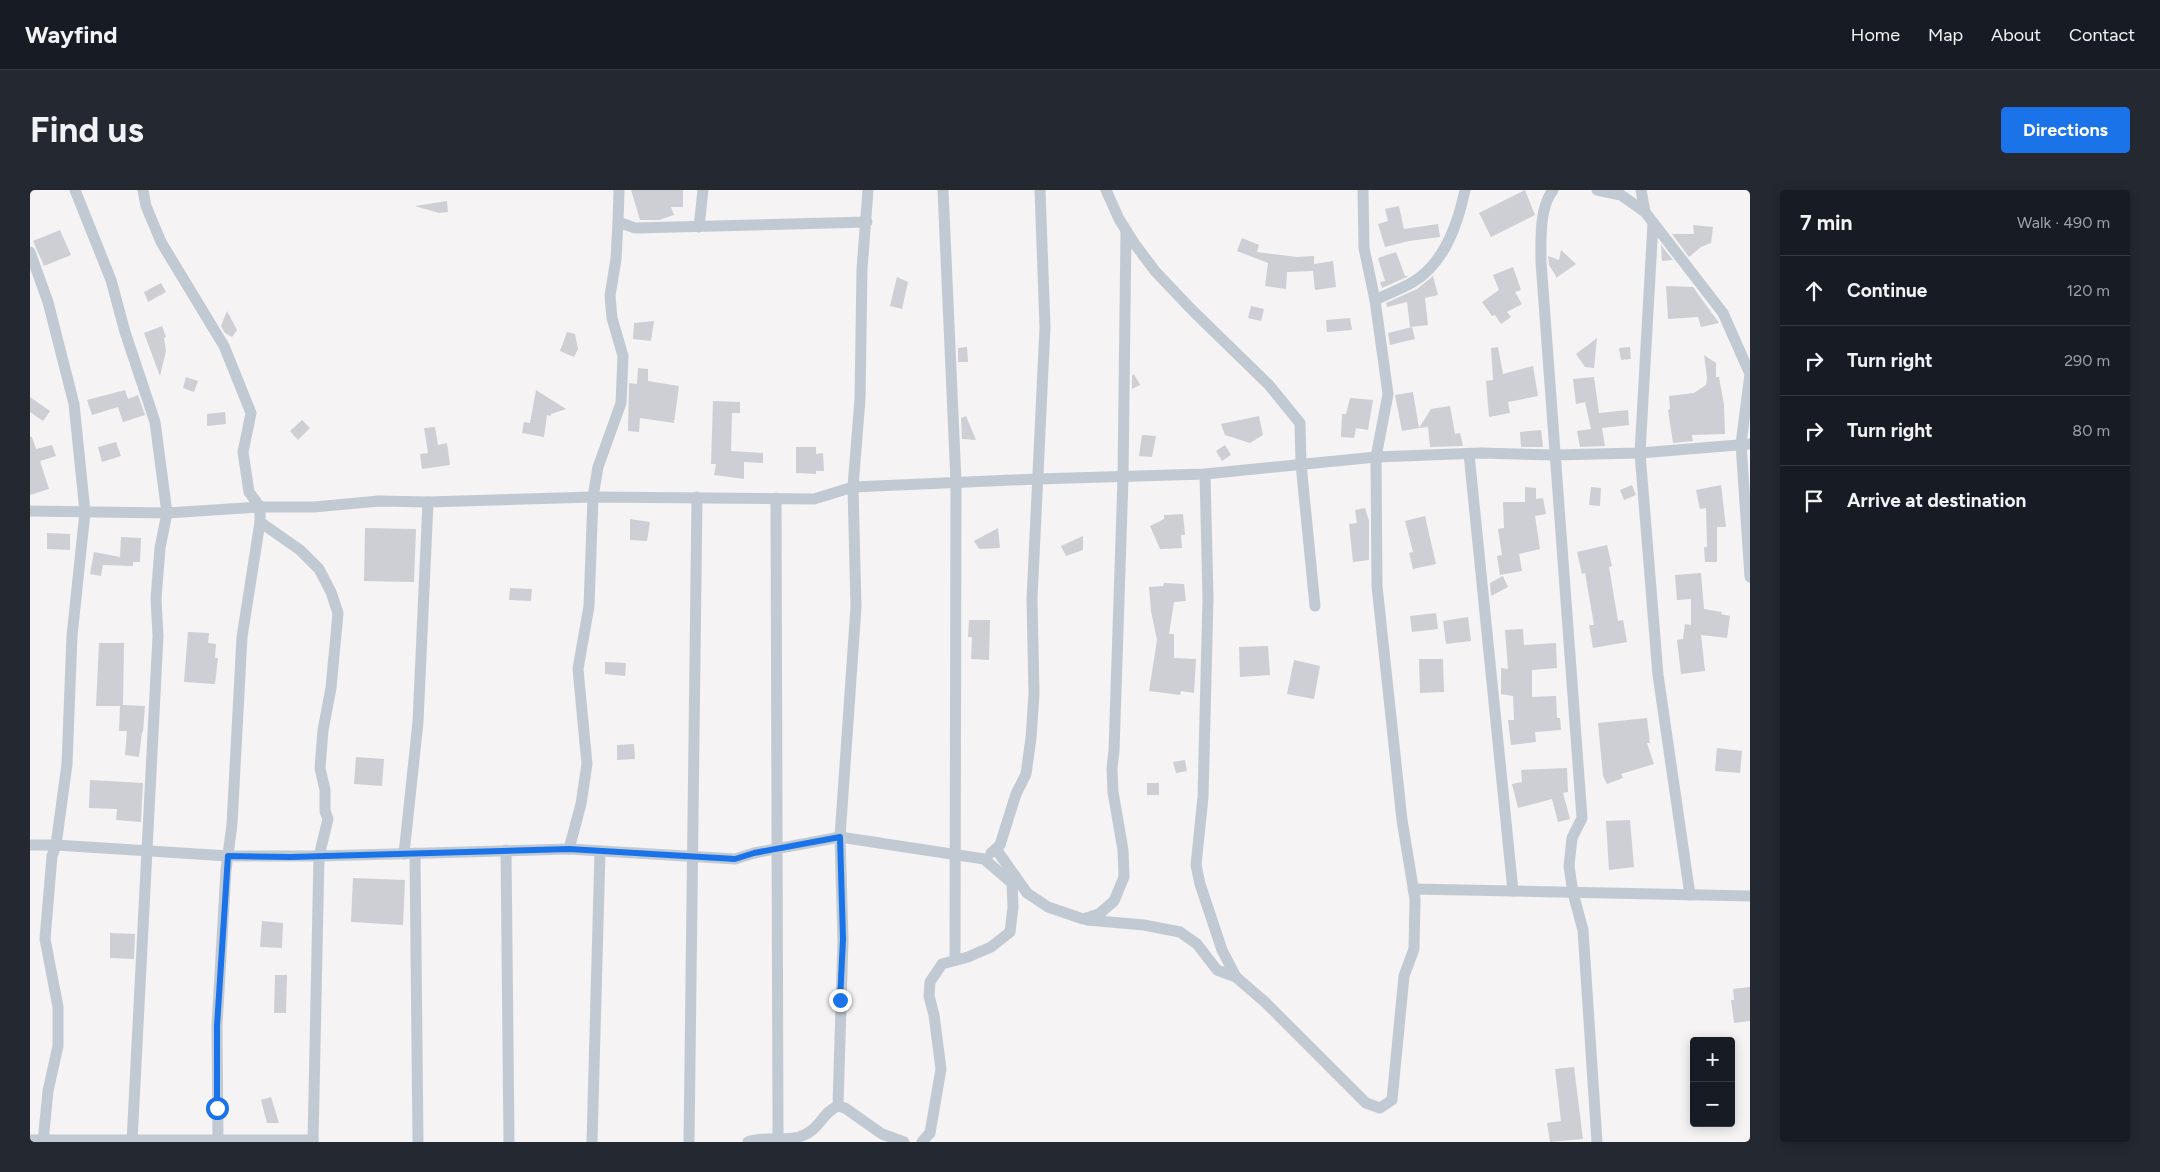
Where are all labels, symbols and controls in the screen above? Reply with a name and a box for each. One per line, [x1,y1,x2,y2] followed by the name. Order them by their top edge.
[25,20,118,49] text: Wayfind
[1851,24,1900,46] text: Home
[1928,24,1963,46] text: Map
[1991,24,2041,46] text: About
[2069,24,2135,46] text: Contact
[2001,107,2130,153] button: Directions
[30,109,144,151] text: Find us
[1800,210,1852,235] text: 7 min
[2017,213,2110,232] text: Walk · 490 m
[1800,277,1828,305] icon: ahead
[1847,279,1927,302] text: Continue
[2067,281,2110,300] text: 120 m
[1800,347,1828,375] icon: right
[1847,349,1933,372] text: Turn right
[2064,351,2110,370] text: 290 m
[1800,417,1828,445] icon: right
[1847,419,1933,442] text: Turn right
[2072,421,2110,440] text: 80 m
[1800,487,1828,515] icon: arrive
[1847,489,2026,512] text: Arrive at destination
[829,989,852,1012] route end
[1690,1037,1735,1127] map controls
[1690,1037,1735,1082] button: +
[1690,1082,1735,1127] button: −
[206,1097,229,1120] route start

